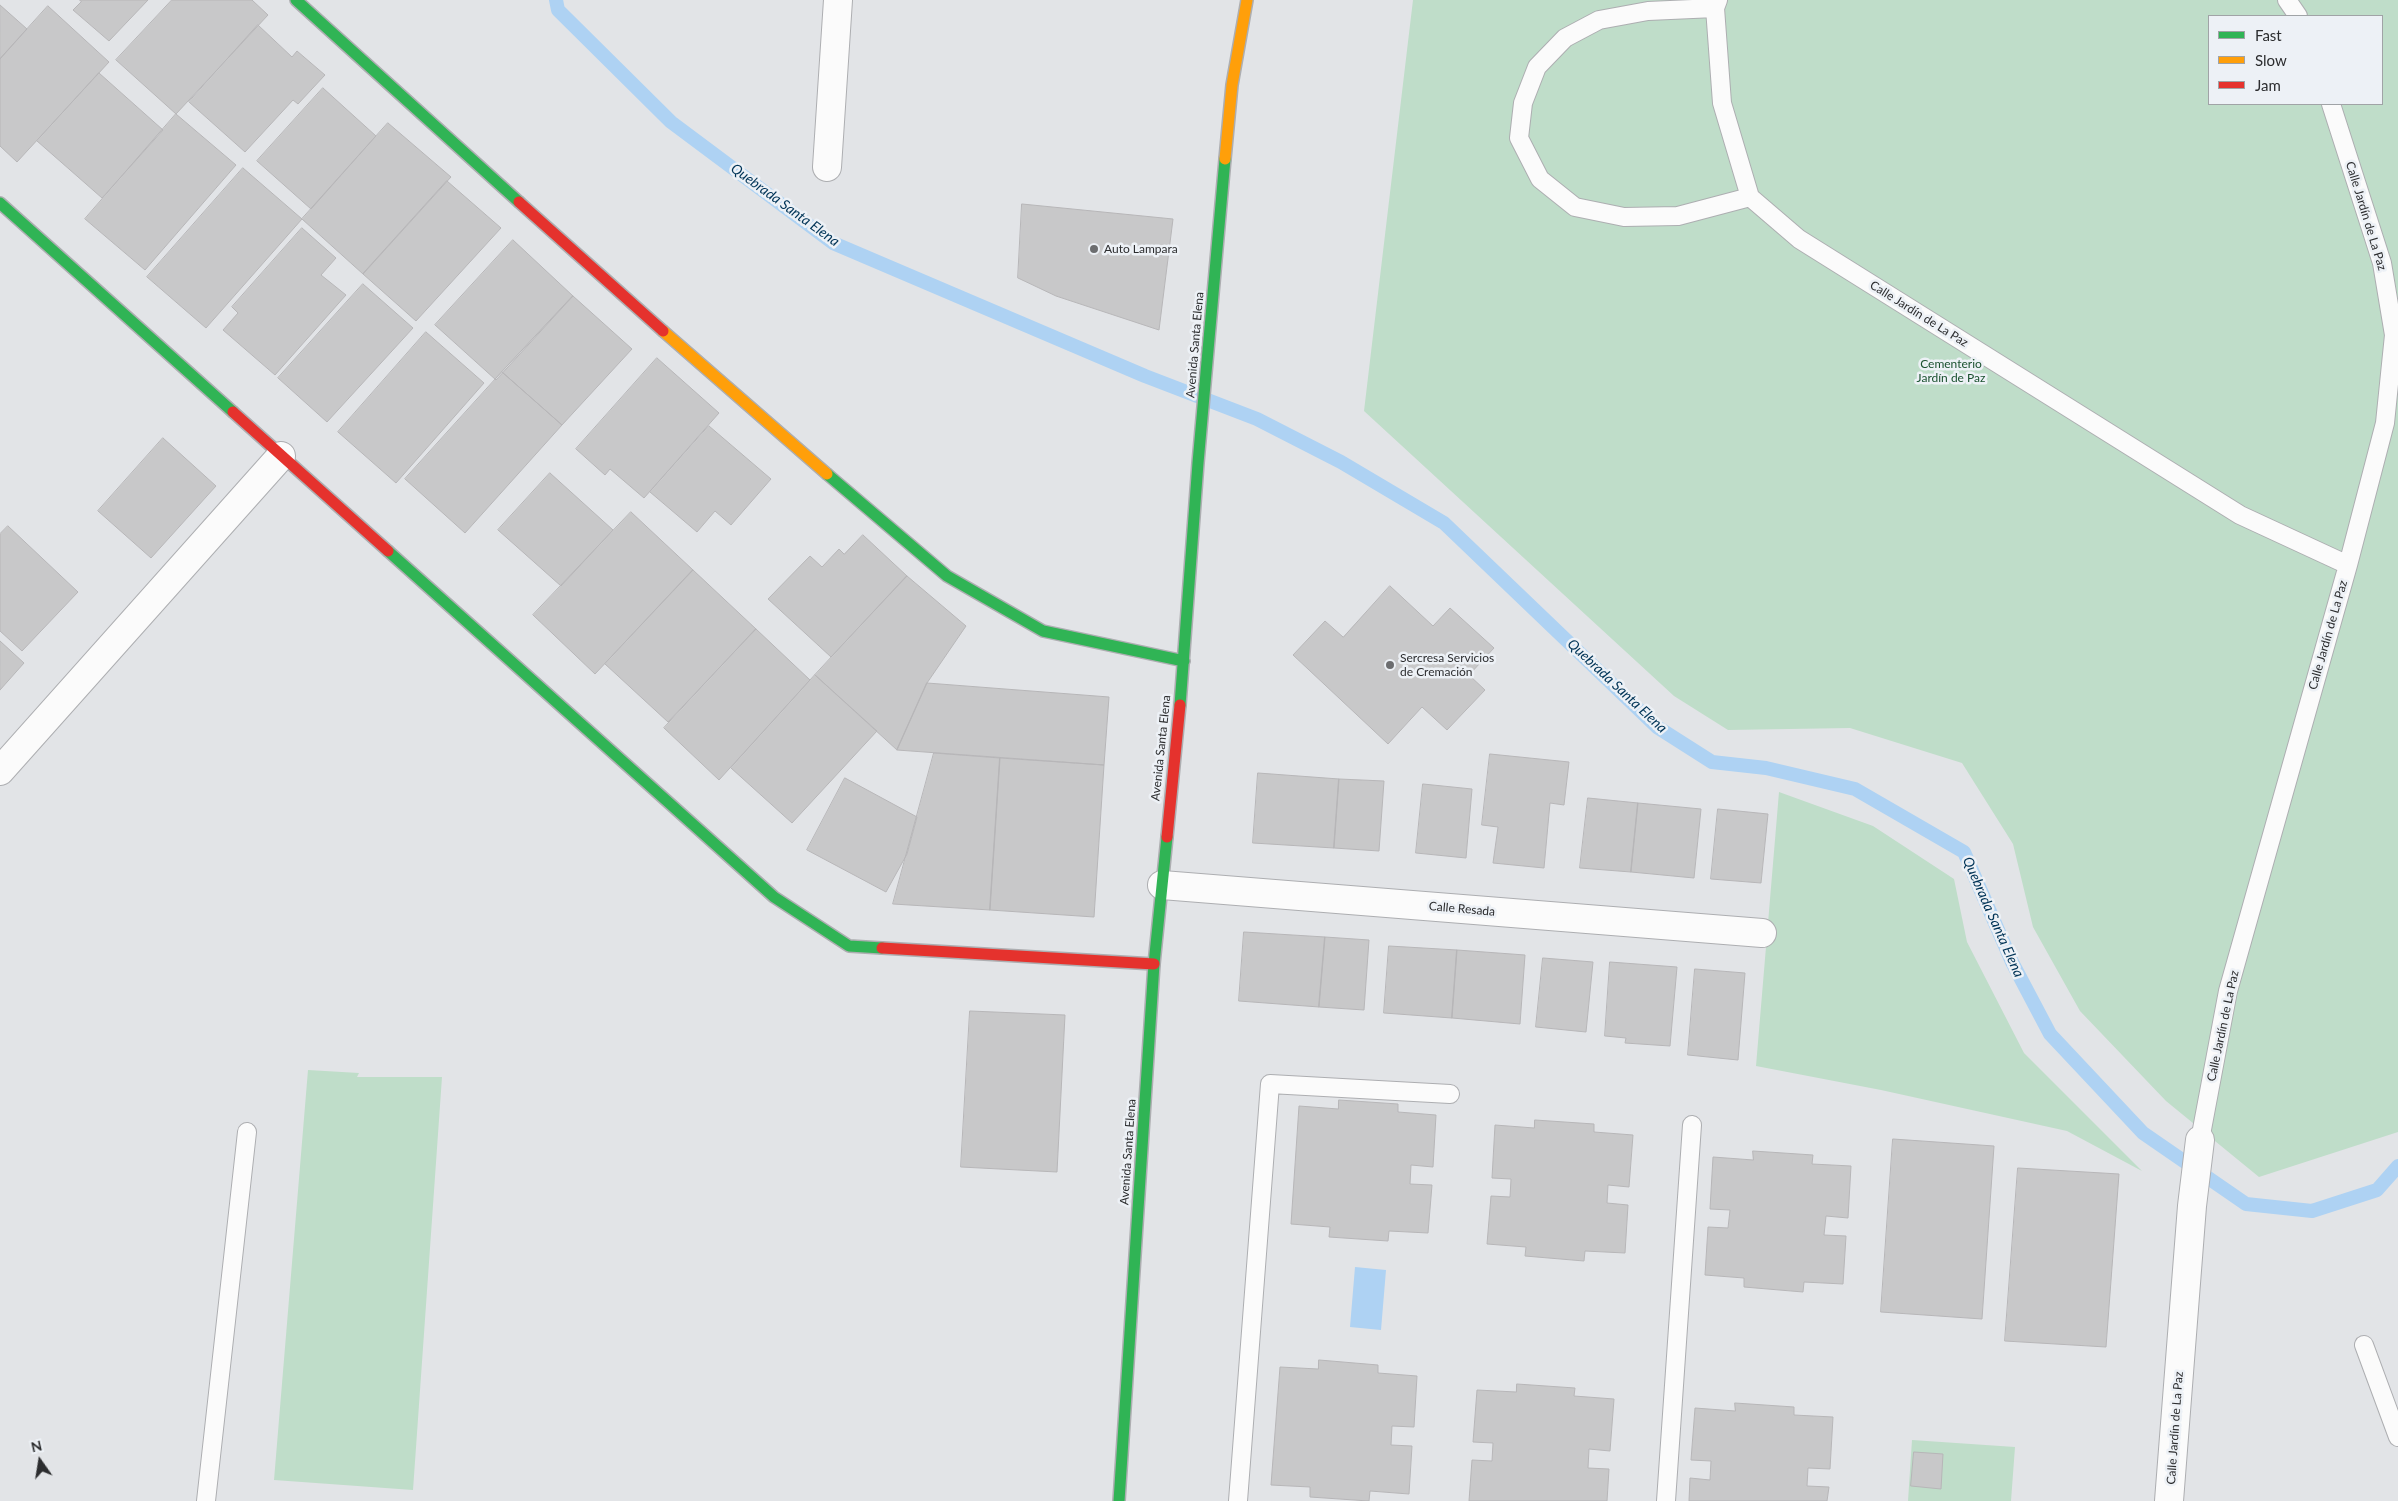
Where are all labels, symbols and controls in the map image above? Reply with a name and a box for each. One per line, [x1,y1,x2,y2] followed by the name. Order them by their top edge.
[2208,15,2383,105] legend
[2255,26,2282,44] text: Fast
[2255,51,2287,69] text: Slow
[2255,76,2281,94] text: Jam
[727,160,843,250] water label: Quebrada Santa Elena
[2343,160,2389,272] street label: Calle Jardín de La Paz
[1104,242,1178,256] place label: Auto Lampara
[1088,243,1100,255] marker: Auto Lampara
[1867,278,1971,350] street label: Calle Jardín de La Paz
[1183,291,1207,399] street label: Avenida Santa Elena
[1917,357,1985,385] park label: Cementerio Jardín de Paz
[2305,579,2351,691] street label: Calle Jardín de La Paz
[1564,636,1670,736] water label: Quebrada Santa Elena
[1400,651,1494,679] place label: Sercresa Servicios de Cremación
[1384,659,1396,671] marker: Sercresa Servicios de Cremación
[1148,694,1174,802] street label: Avenida Santa Elena
[1959,854,2027,980] water label: Quebrada Santa Elena
[1428,899,1496,919] street label: Calle Resada
[2204,969,2242,1083] street label: Calle Jardín de La Paz
[1117,1098,1139,1206] street label: Avenida Santa Elena
[2164,1371,2186,1485] street label: Calle Jardín de La Paz
[15,1436,65,1486] north arrow
[29,1436,44,1455] text: N

